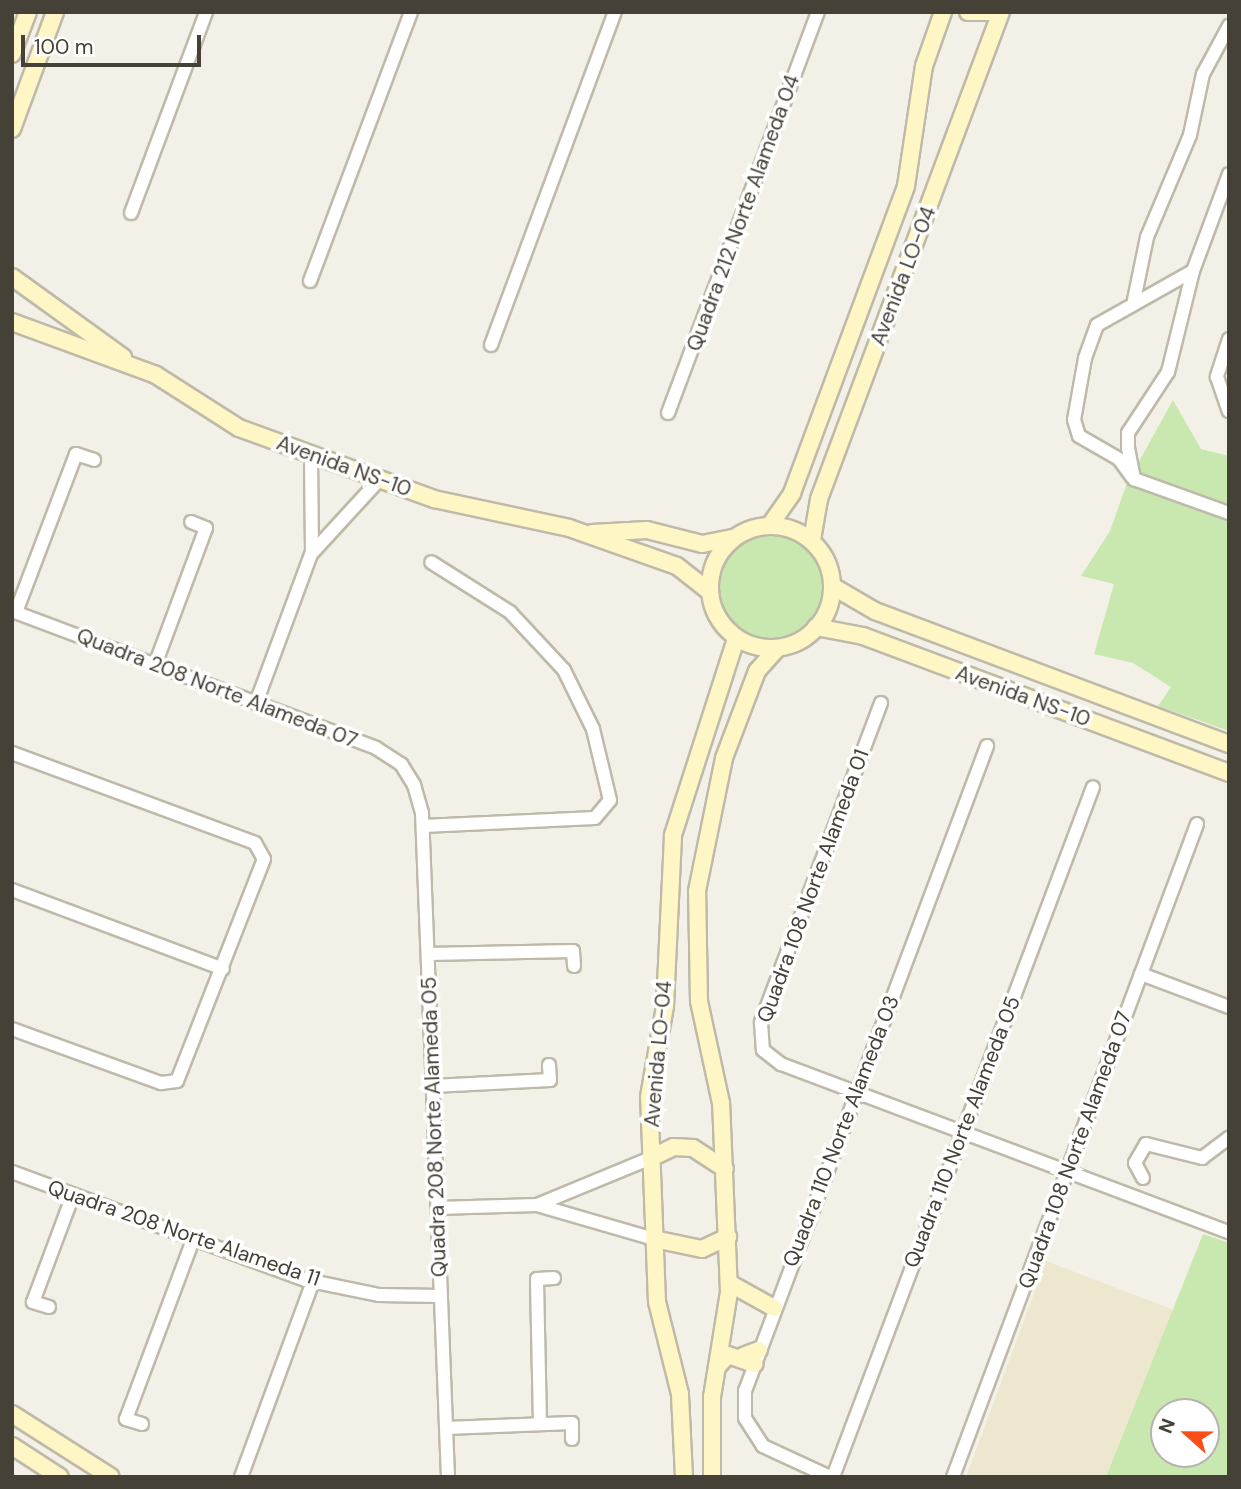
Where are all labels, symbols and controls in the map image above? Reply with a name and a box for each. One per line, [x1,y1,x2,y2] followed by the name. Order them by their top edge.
[24,21,205,65] scale bar
[34,33,94,61] text: 100 m
[681,71,805,355] street label: Quadra 212 Norte Alameda 04
[865,203,941,349] street label: Avenida LO-04
[273,430,415,502] street label: Avenida NS-10
[73,623,361,753] street label: Quadra 208 Norte Alameda 07
[952,660,1094,732] street label: Avenida NS-10
[752,746,874,1026] street label: Quadra 108 Norte Alameda 01
[416,976,452,1278] street label: Quadra 208 Norte Alameda 05
[639,980,677,1128] street label: Avenida LO-04
[778,992,904,1270] street label: Quadra 110 Norte Alameda 03
[898,993,1026,1271] street label: Quadra 110 Norte Alameda 05
[1013,1008,1137,1292] street label: Quadra 108 Norte Alameda 07
[44,1174,324,1292] street label: Quadra 208 Norte Alameda 11
[1150,1398,1220,1468] north arrow
[1153,1415,1181,1437] text: N

